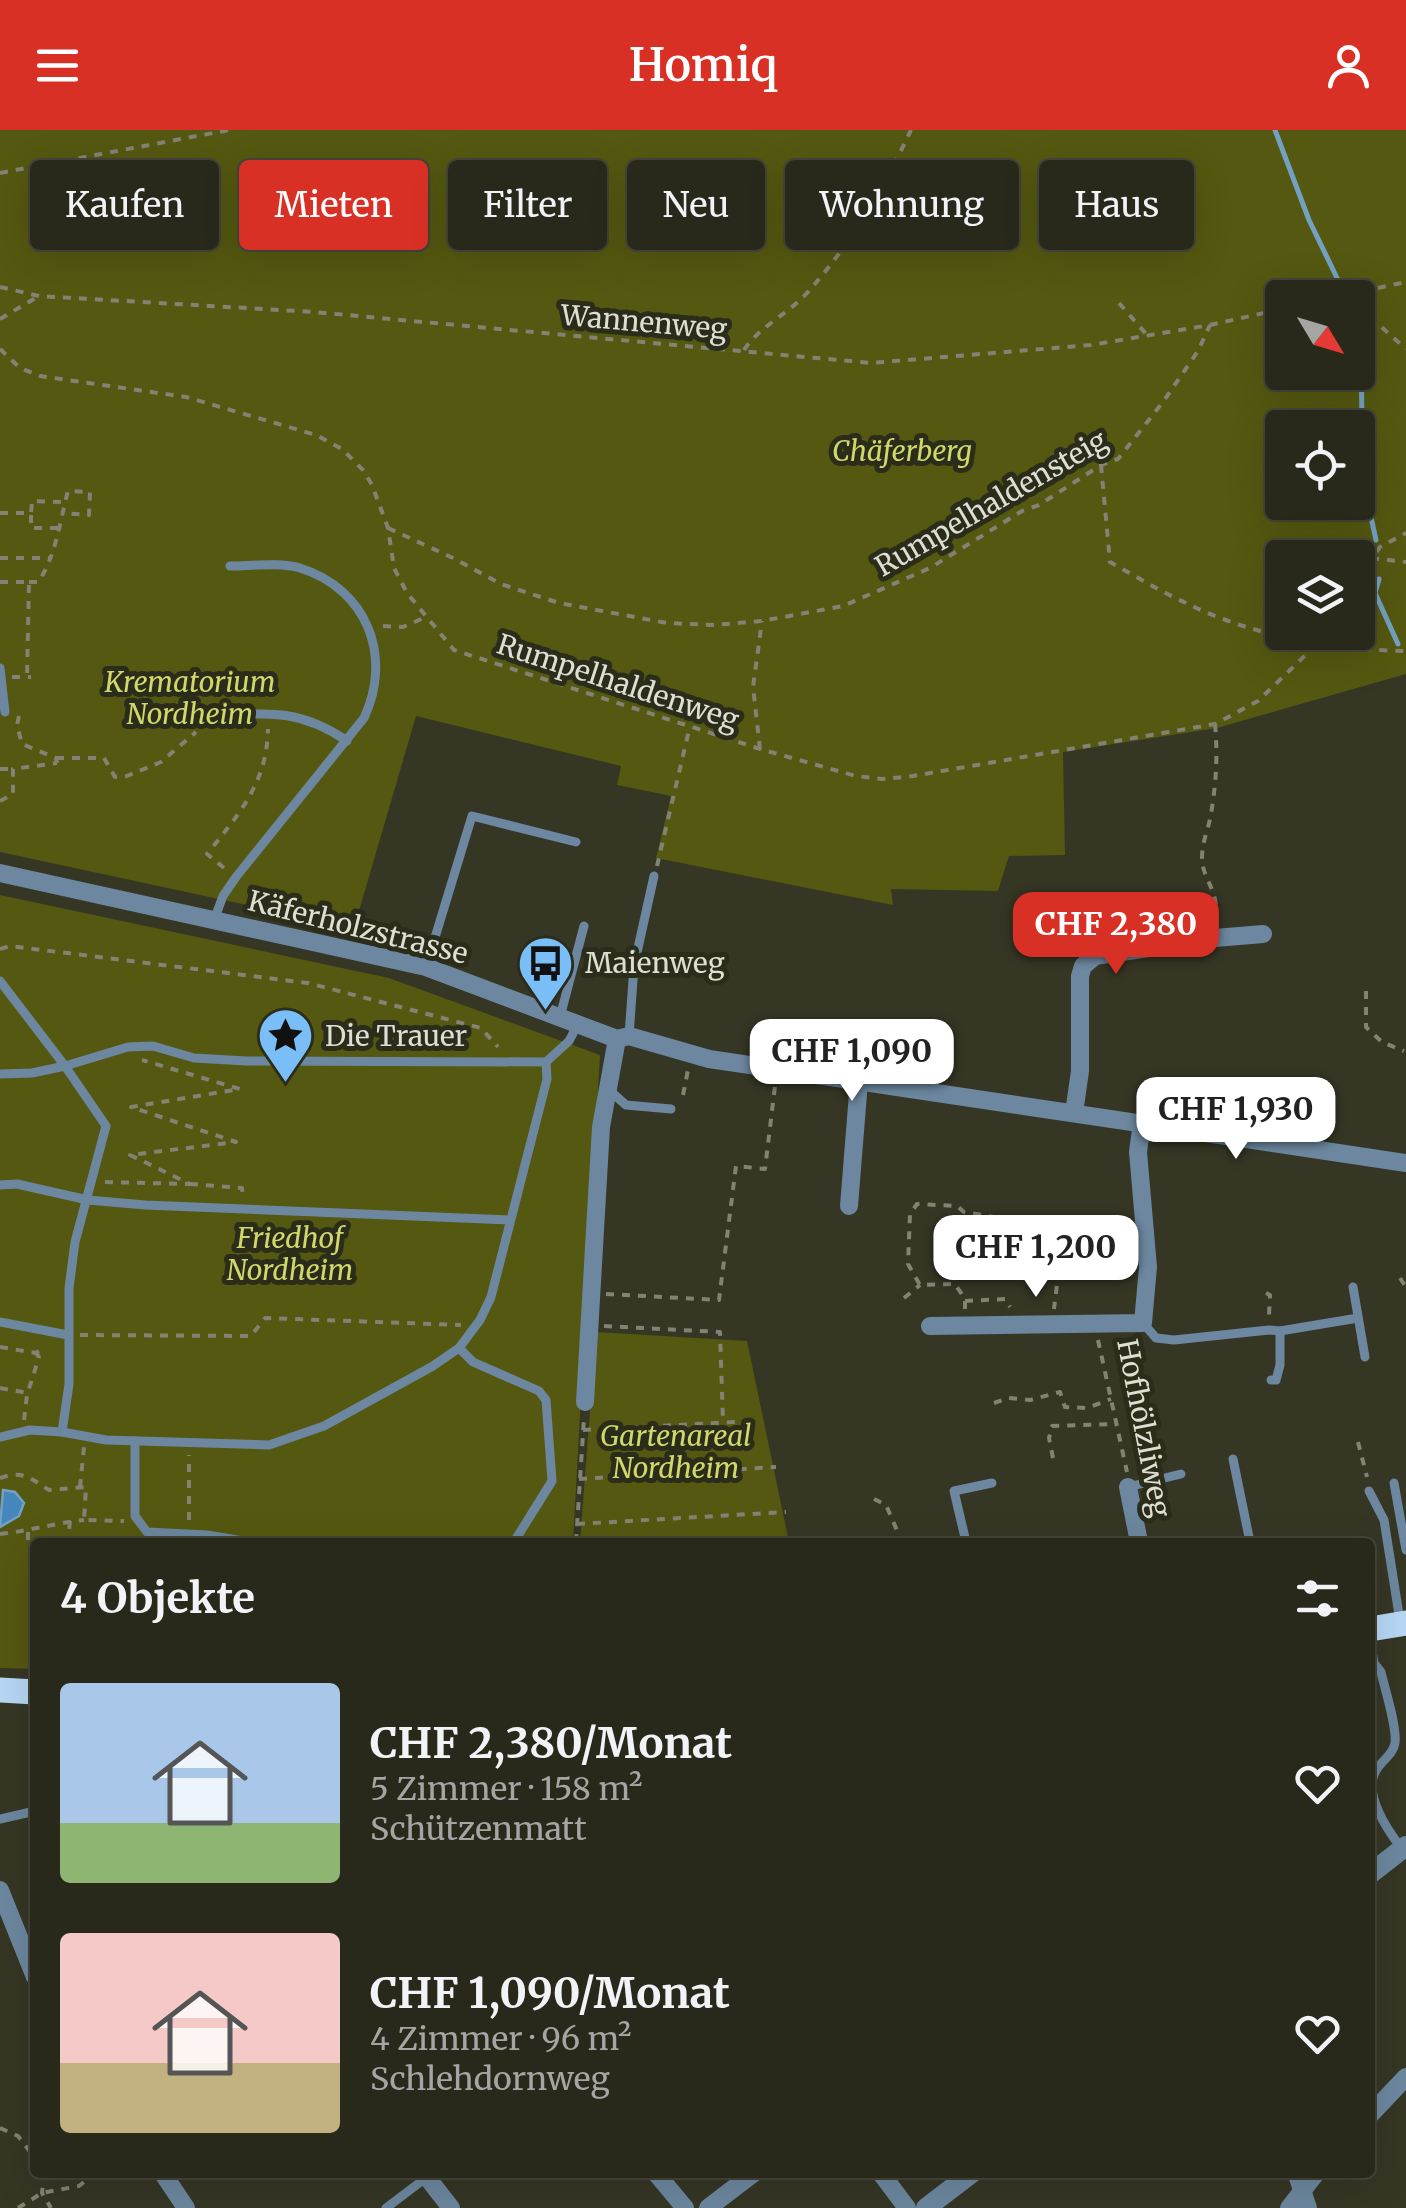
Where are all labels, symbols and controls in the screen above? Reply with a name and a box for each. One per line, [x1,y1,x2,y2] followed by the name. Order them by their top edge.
[629,37,777,93] text: Homiq
[30,38,85,93] icon: menu
[1321,38,1376,93] icon: person
[30,160,219,250] chip: Kaufen
[239,160,428,250] chip: Mieten
[448,160,607,250] chip: Filter
[627,160,765,250] chip: Neu
[785,160,1019,250] chip: Wohnung
[1039,160,1194,250] chip: Haus
[1265,280,1375,390] north arrow
[1265,280,1375,650] map controls
[558,297,729,347] street label: Wannenweg
[1265,410,1375,520] button: locate
[869,422,1113,584] street label: Rumpelhaldensteig
[832,433,972,469] park label: Chäferberg
[1265,540,1375,650] button: layers
[493,626,744,738] street label: Rumpelhaldenweg
[103,664,276,732] park label: Krematorium Nordheim
[244,882,472,972] street label: Käferholzstrasse
[1002,892,1230,977] pin: CHF 2,380
[1035,904,1197,944] text: CHF 2,380
[516,933,576,1012] bus stop icon: Maienweg
[585,945,725,981] place label: Maienweg
[256,1006,316,1085] place icon: Die Trauer
[325,1018,467,1054] place label: Die Trauer
[738,1019,966,1104] pin: CHF 1,090
[772,1031,932,1071] text: CHF 1,090
[1122,1077,1350,1162] pin: CHF 1,930
[1158,1089,1314,1129] text: CHF 1,930
[922,1215,1150,1300] pin: CHF 1,200
[227,1220,353,1288] park label: Friedhof Nordheim
[955,1227,1117,1267] text: CHF 1,200
[1109,1336,1179,1520] street label: Hofhölzliweg
[600,1418,752,1486] park label: Gartenareal Nordheim
[1290,1571,1345,1626] icon: filters
[60,1572,255,1624] text: 4 Objekte
[370,1717,732,1769] text: CHF 2,380/Monat
[140,1723,260,1843] icon: home
[1290,1756,1345,1811] icon: heart
[370,1769,642,1809] text: 5 Zimmer · 158 m²
[370,1809,587,1849] text: Schützenmatt
[370,1967,730,2019] text: CHF 1,090/Monat
[140,1973,260,2093] icon: home
[1290,2006,1345,2061] icon: heart
[370,2019,632,2059] text: 4 Zimmer · 96 m²
[370,2059,610,2099] text: Schlehdornweg

